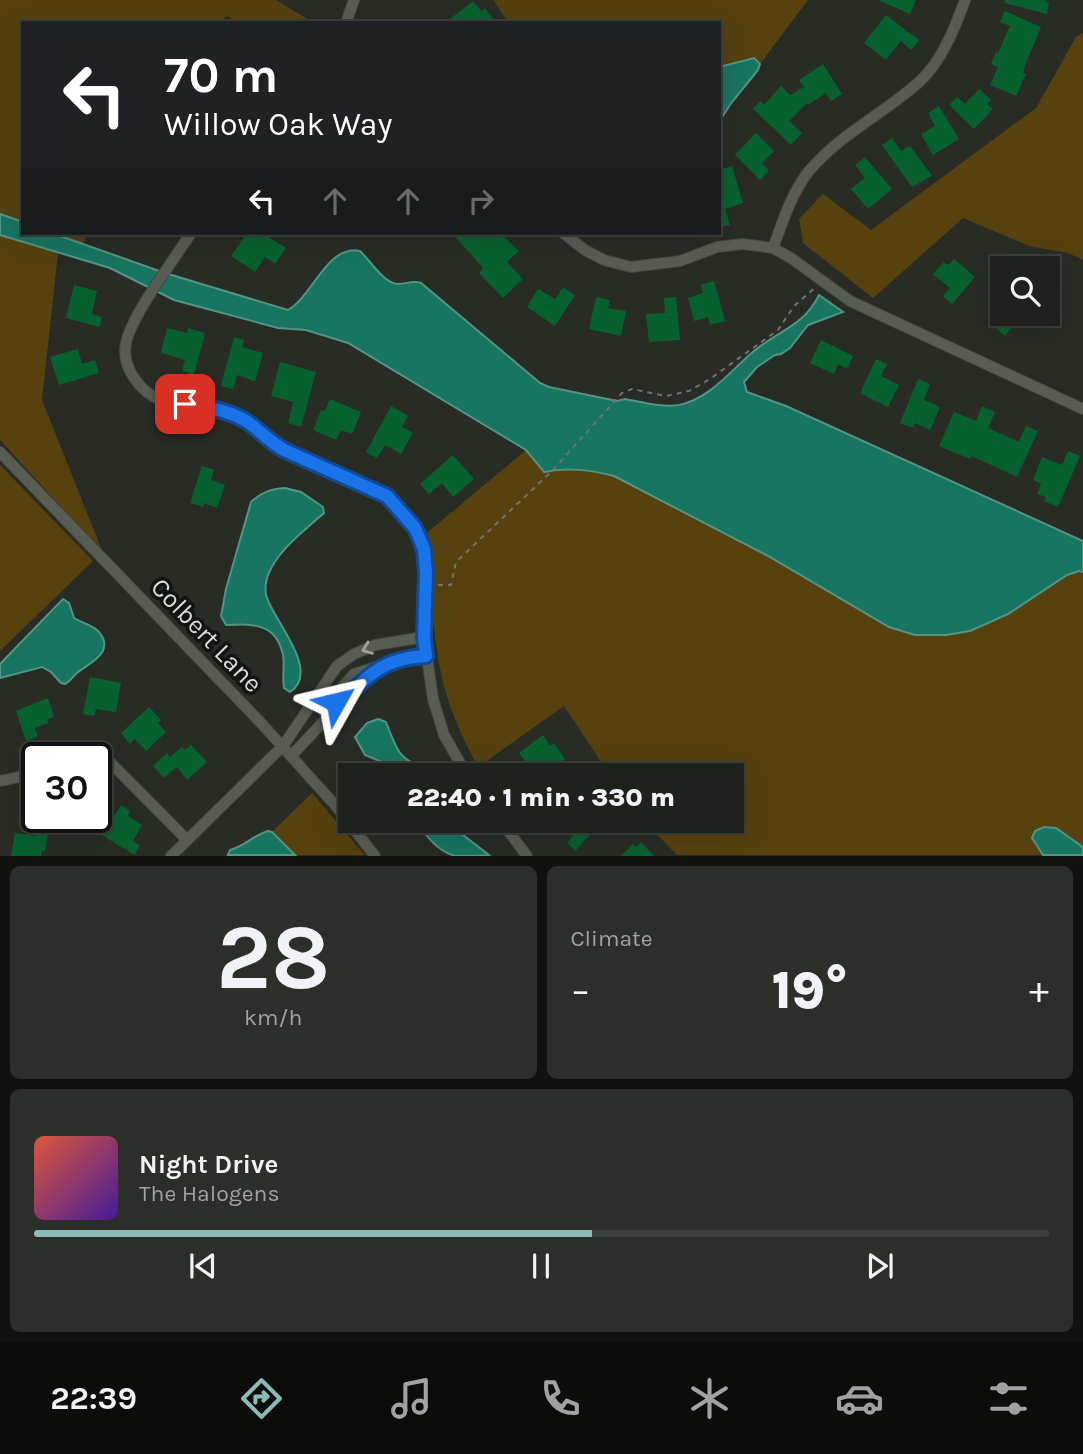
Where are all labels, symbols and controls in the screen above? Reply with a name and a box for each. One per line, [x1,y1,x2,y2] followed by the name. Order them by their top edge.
[164,47,278,104] text: 70 m
[49,49,140,140] icon: left
[164,106,392,143] text: Willow Oak Way
[243,182,281,220] icon: left
[316,182,354,220] icon: ahead
[389,182,427,220] icon: ahead
[462,182,500,220] icon: right
[990,256,1060,326] map controls
[990,256,1060,326] button: search
[155,374,215,434] pin
[166,385,204,423] icon: arrive
[144,572,269,699] street label: Colbert Lane
[362,641,374,655] one-way arrow
[299,665,373,739] position arrow
[21,742,112,833] speed limit sign: 30
[407,782,675,813] text: 22:40 · 1 min · 330 m
[216,905,330,1011] text: 28
[571,925,653,952] text: Climate
[772,960,848,1021] text: 19°
[571,968,590,1013] text: −
[1029,968,1049,1013] text: +
[244,1004,302,1031] text: km/h
[139,1149,278,1180] text: Night Drive
[139,1180,279,1207] text: The Halogens
[184,1247,222,1285] icon: previous
[522,1247,560,1285] icon: pause
[861,1247,899,1285] icon: next
[237,1374,286,1423] icon: directions
[387,1374,436,1423] icon: music
[536,1374,585,1423] icon: phone
[685,1374,734,1423] icon: climate
[835,1374,884,1423] icon: car
[984,1374,1033,1423] icon: filters
[50,1380,137,1417] text: 22:39

